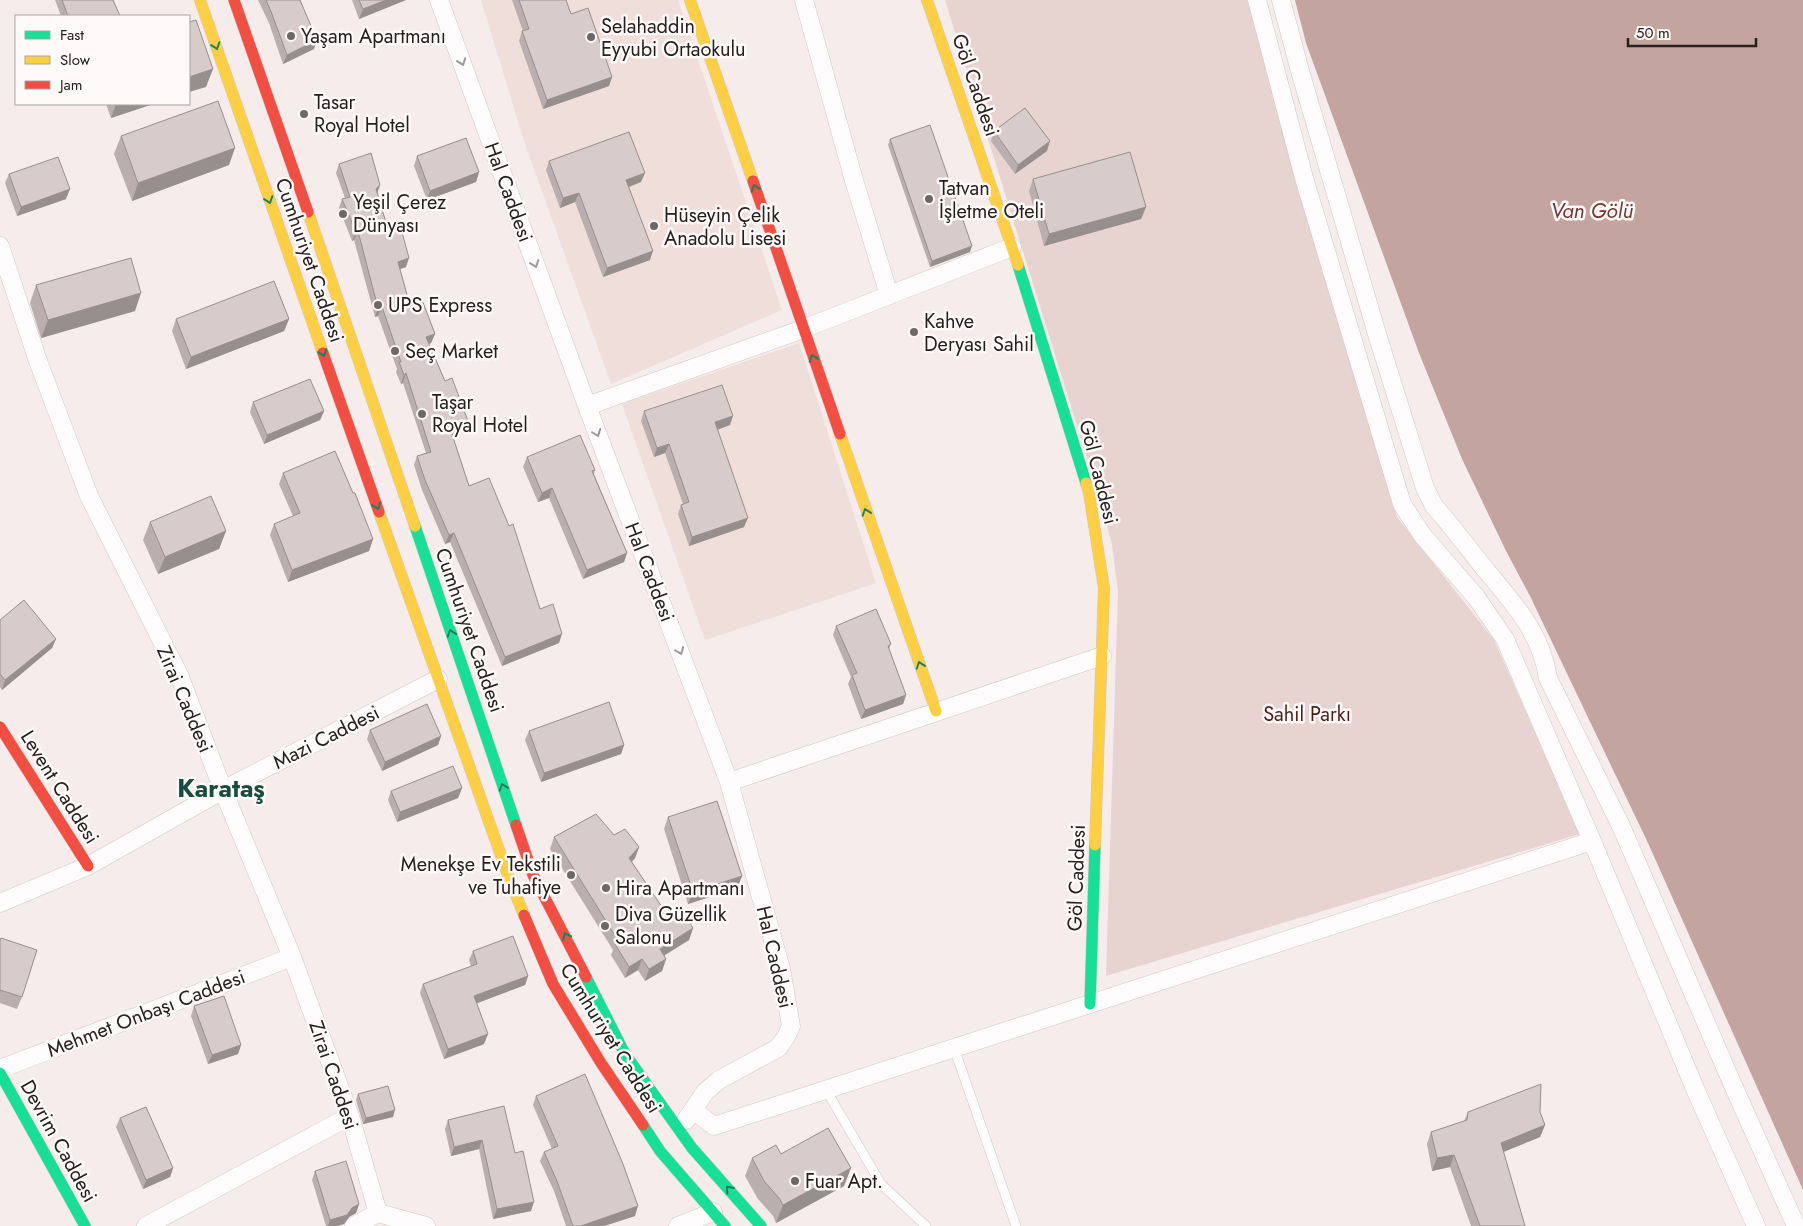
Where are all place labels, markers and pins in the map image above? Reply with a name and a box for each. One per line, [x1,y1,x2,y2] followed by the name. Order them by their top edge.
[601,12,746,64] place label: Selahaddin Eyyubi Ortaokulu
[301,22,446,51] place label: Yaşam Apartmanı
[285,30,297,42] marker: Yaşam Apartmanı
[585,31,597,43] marker: Selahaddin Eyyubi Ortaokulu
[314,88,410,140] place label: Tasar Royal Hotel
[298,108,310,120] marker: Tasar Royal Hotel
[939,174,1044,226] place label: Tatvan İşletme Oteli
[353,188,446,240] place label: Yeşil Çerez Dünyası
[923,193,935,205] marker: Tatvan İşletme Oteli
[664,201,787,253] place label: Hüseyin Çelik Anadolu Lisesi
[337,208,349,220] marker: Yeşil Çerez Dünyası
[648,220,660,232] marker: Hüseyin Çelik Anadolu Lisesi
[388,291,492,320] place label: UPS Express
[372,299,384,311] marker: UPS Express
[924,307,1034,359] place label: Kahve Deryası Sahil
[908,326,920,338] marker: Kahve Deryası Sahil
[405,337,498,366] place label: Seç Market
[389,345,401,357] marker: Seç Market
[432,388,528,440] place label: Taşar Royal Hotel
[416,408,428,420] marker: Taşar Royal Hotel
[400,850,561,902] place label: Menekşe Ev Tekstili ve Tuhafiye
[565,869,577,881] marker: Menekşe Ev Tekstili ve Tuhafiye
[616,874,745,903] place label: Hira Apartmanı
[600,882,612,894] marker: Hira Apartmanı
[615,900,727,952] place label: Diva Güzellik Salonu
[599,920,611,932] marker: Diva Güzellik Salonu
[805,1167,883,1196] place label: Fuar Apt.
[789,1175,801,1187] marker: Fuar Apt.

